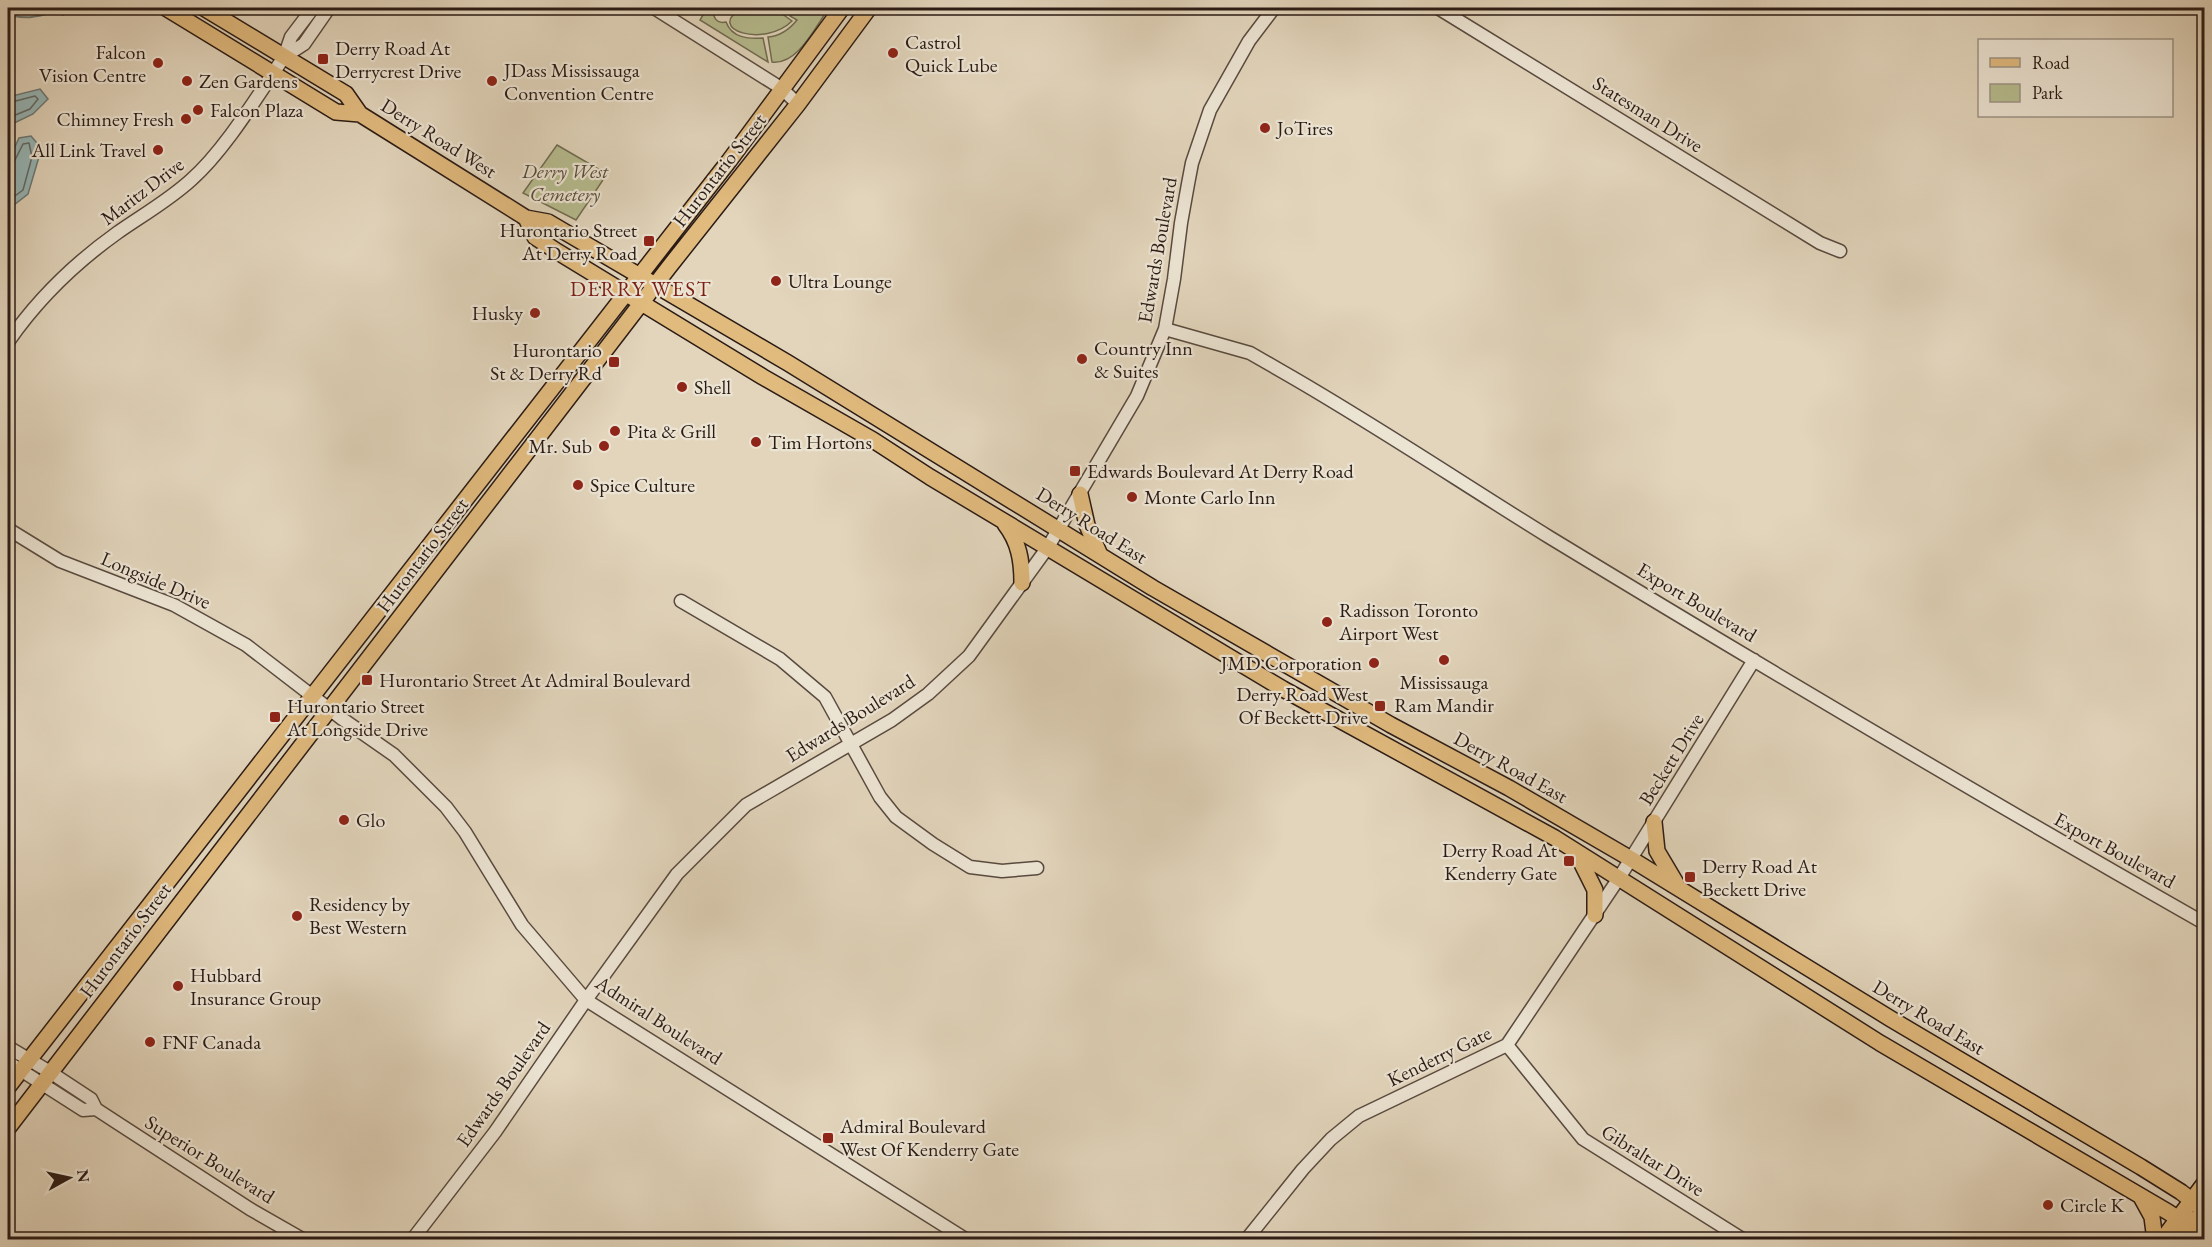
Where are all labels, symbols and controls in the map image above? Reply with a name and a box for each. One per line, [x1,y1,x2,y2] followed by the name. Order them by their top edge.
[905,29,998,78] place label: Castrol Quick Lube
[335,35,461,84] place label: Derry Road At Derrycrest Drive
[39,39,146,88] place label: Falcon Vision Centre
[1978,39,2173,117] legend
[886,46,900,60] marker: Castrol Quick Lube
[2032,51,2071,74] text: Road
[316,52,330,66] marker: Derry Road At Derrycrest Drive
[151,56,165,70] marker: Falcon Vision Centre
[502,57,654,106] place label: JDass Mississauga Convention Centre
[199,68,298,94] place label: Zen Gardens
[1588,70,1708,158] street label: Statesman Drive
[180,74,194,88] marker: Zen Gardens
[485,74,499,88] marker: JDass Mississauga Convention Centre
[2032,81,2063,104] text: Park
[376,92,502,184] street label: Derry Road West
[210,97,304,123] place label: Falcon Plaza
[191,103,205,117] marker: Falcon Plaza
[56,106,174,132] place label: Chimney Fresh
[666,107,772,232] street label: Hurontario Street
[179,112,193,126] marker: Chimney Fresh
[1275,115,1333,141] place label: JoTires
[1258,121,1272,135] marker: JoTires
[31,137,146,163] place label: All Link Travel
[151,143,165,157] marker: All Link Travel
[95,151,189,231] street label: Maritz Drive
[521,158,609,207] park label: Derry West Cemetery
[1131,174,1183,325] street label: Edwards Boulevard
[499,217,638,266] place label: Hurontario Street At Derry Road
[642,234,656,248] marker: Hurontario Street At Derry Road
[788,268,892,294] place label: Ultra Lounge
[769,274,783,288] marker: Ultra Lounge
[570,275,712,302] district label: DERRY WEST
[472,300,523,326] place label: Husky
[528,306,542,320] marker: Husky
[1094,335,1193,384] place label: Country Inn & Suites
[490,337,603,386] place label: Hurontario St & Derry Rd
[1075,352,1089,366] marker: Country Inn & Suites
[607,355,621,369] marker: Hurontario St & Derry Rd
[694,374,731,400] place label: Shell
[675,380,689,394] marker: Shell
[627,418,716,444] place label: Pita & Grill
[608,424,622,438] marker: Pita & Grill
[768,429,872,455] place label: Tim Hortons
[529,433,592,459] place label: Mr. Sub
[749,435,763,449] marker: Tim Hortons
[597,439,611,453] marker: Mr. Sub
[1087,458,1354,484] place label: Edwards Boulevard At Derry Road
[1068,464,1082,478] marker: Edwards Boulevard At Derry Road
[590,472,695,498] place label: Spice Culture
[571,478,585,492] marker: Spice Culture
[1032,480,1153,570] street label: Derry Road East
[1144,484,1276,510] place label: Monte Carlo Inn
[1125,490,1139,504] marker: Monte Carlo Inn
[370,492,474,618] street label: Hurontario Street
[97,545,215,615] street label: Longside Drive
[1632,556,1762,648] street label: Export Boulevard
[1338,597,1478,646] place label: Radisson Toronto Airport West
[1320,615,1334,629] marker: Radisson Toronto Airport West
[1219,650,1362,676] place label: JMD Corporation
[1437,653,1451,667] marker: Mississauga Ram Mandir
[1367,656,1381,670] marker: JMD Corporation
[379,667,691,693] place label: Hurontario Street At Admiral Boulevard
[781,667,920,768] street label: Edwards Boulevard
[1394,669,1494,718] place label: Mississauga Ram Mandir
[360,673,374,687] marker: Hurontario Street At Admiral Boulevard
[1236,681,1369,730] place label: Derry Road West Of Beckett Drive
[286,693,428,742] place label: Hurontario Street At Longside Drive
[1373,699,1387,713] marker: Derry Road West Of Beckett Drive
[1632,708,1710,810] street label: Beckett Drive
[268,710,282,724] marker: Hurontario Street At Longside Drive
[1449,725,1573,809] street label: Derry Road East
[2050,806,2181,895] street label: Export Boulevard
[356,807,385,833] place label: Glo
[337,813,351,827] marker: Glo
[1442,837,1558,886] place label: Derry Road At Kenderry Gate
[1702,853,1818,902] place label: Derry Road At Beckett Drive
[1562,854,1576,868] marker: Derry Road At Kenderry Gate
[1683,870,1697,884] marker: Derry Road At Beckett Drive
[73,877,177,1003] street label: Hurontario Street
[309,891,410,940] place label: Residency by Best Western
[290,909,304,923] marker: Residency by Best Western
[190,962,321,1011] place label: Hubbard Insurance Group
[590,969,728,1071] street label: Admiral Boulevard
[1868,973,1990,1061] street label: Derry Road East
[171,979,185,993] marker: Hubbard Insurance Group
[450,1015,556,1152] street label: Edwards Boulevard
[1383,1020,1496,1092] street label: Kenderry Gate
[162,1029,261,1055] place label: FNF Canada
[143,1035,157,1049] marker: FNF Canada
[140,1109,280,1210] street label: Superior Boulevard
[839,1113,1019,1162] place label: Admiral Boulevard West Of Kenderry Gate
[1597,1118,1710,1202] street label: Gibraltar Drive
[821,1131,835,1145] marker: Admiral Boulevard West Of Kenderry Gate
[39,1148,99,1208] north arrow
[72,1168,95,1184] text: N
[2060,1192,2125,1218] place label: Circle K
[2041,1198,2055,1212] marker: Circle K

